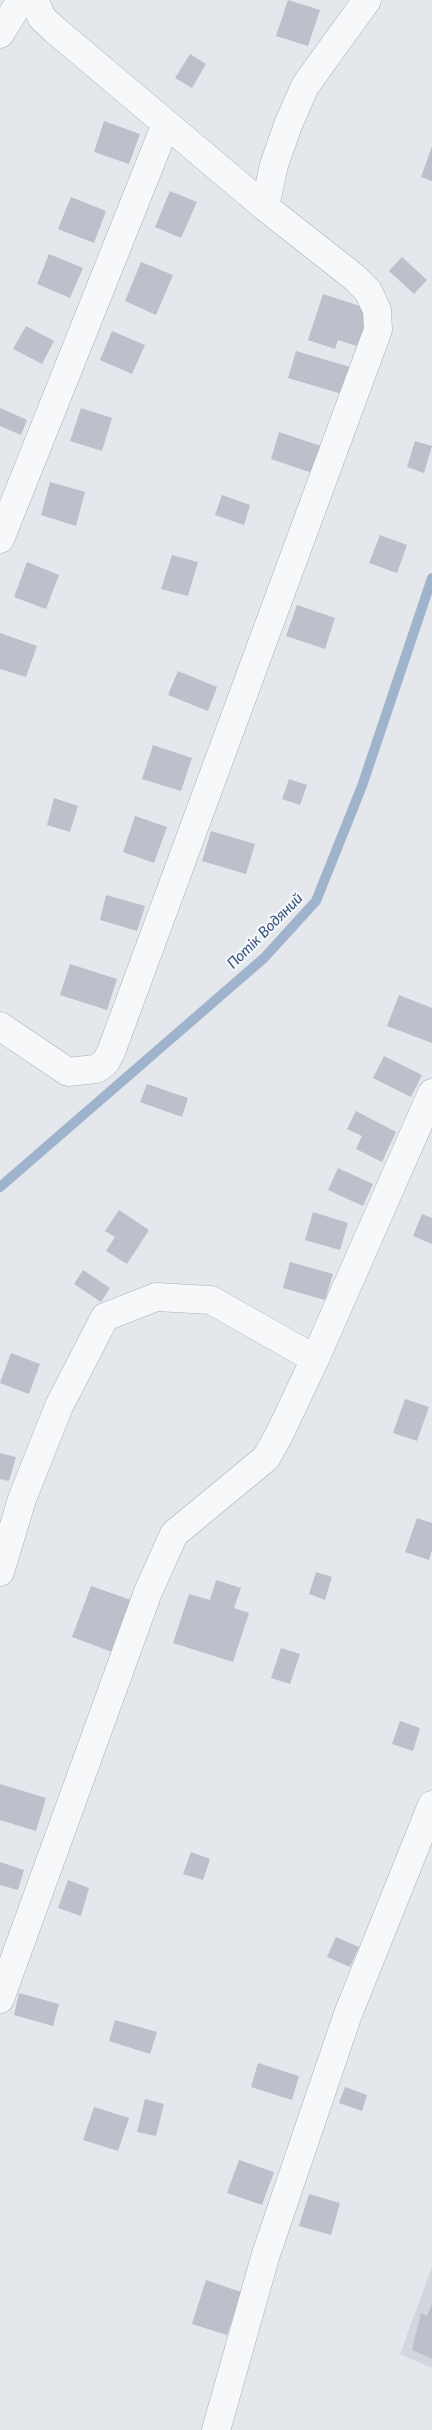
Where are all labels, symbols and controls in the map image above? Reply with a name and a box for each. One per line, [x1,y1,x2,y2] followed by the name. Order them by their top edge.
[223,889,307,973] water label: Потік Водяний

